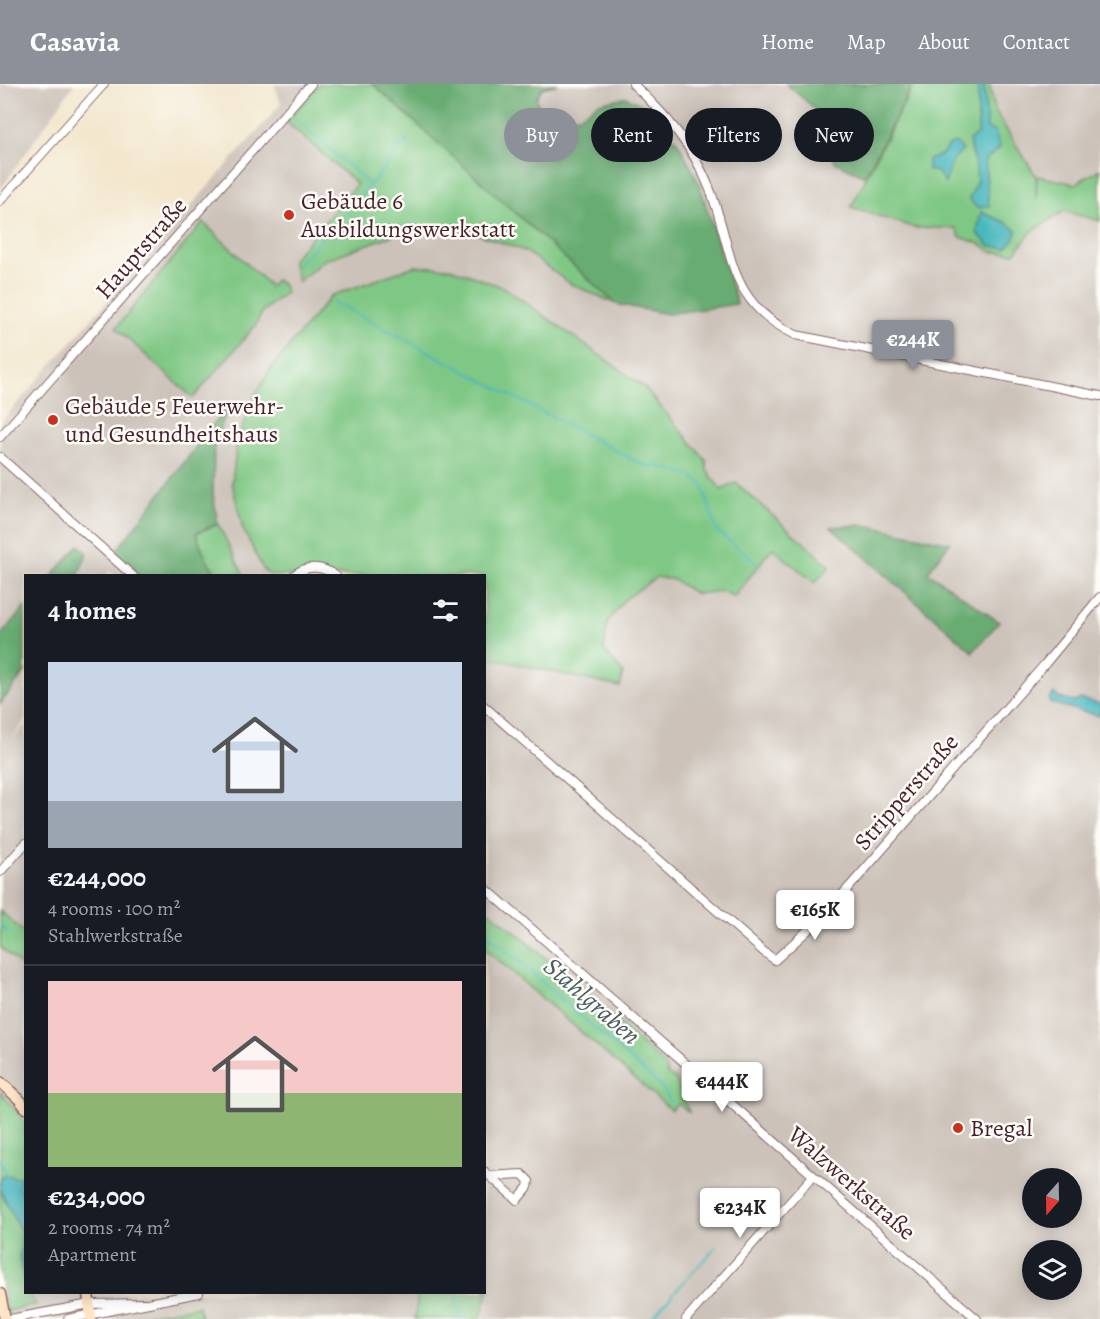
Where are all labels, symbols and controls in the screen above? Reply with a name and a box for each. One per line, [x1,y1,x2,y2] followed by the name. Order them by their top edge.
[30,23,120,61] text: Casavia
[761,28,814,56] text: Home
[847,28,885,56] text: Map
[918,28,970,56] text: About
[1003,28,1070,56] text: Contact
[504,108,579,162] chip: Buy
[591,108,673,162] chip: Rent
[685,108,782,162] chip: Filters
[794,108,874,162] chip: New
[300,185,516,245] place label: Gebäude 6 Ausbildungswerkstatt
[88,190,194,306] street label: Hauptstraße
[282,208,296,222] marker: Gebäude 6 Ausbildungswerkstatt
[871,320,955,371] pin: €244K
[886,326,940,353] text: €244K
[65,390,284,450] place label: Gebäude 5 Feuerwehr- und Gesundheitshaus
[46,413,60,427] marker: Gebäude 5 Feuerwehr- und Gesundheitshaus
[48,593,137,628] text: 4 homes
[429,594,462,627] icon: filters
[201,701,309,809] icon: home
[847,727,965,857] street label: Stripperstraße
[48,860,146,895] text: €244,000
[773,890,857,941] pin: €165K
[48,895,180,922] text: 4 rooms · 100 m²
[790,896,840,923] text: €165K
[48,922,183,949] text: Stahlwerkstraße
[536,949,648,1053] water label: Stahlgraben
[201,1020,309,1128] icon: home
[680,1062,764,1113] pin: €444K
[696,1068,748,1095] text: €444K
[970,1112,1032,1144] place label: Bregal
[781,1118,923,1247] street label: Walzwerkstraße
[951,1121,965,1135] marker: Bregal
[1022,1168,1082,1228] north arrow
[1022,1168,1082,1300] map controls
[48,1179,145,1214] text: €234,000
[698,1188,782,1239] pin: €234K
[714,1194,766,1221] text: €234K
[48,1214,170,1241] text: 2 rooms · 74 m²
[1022,1240,1082,1300] button: layers
[48,1241,137,1268] text: Apartment

